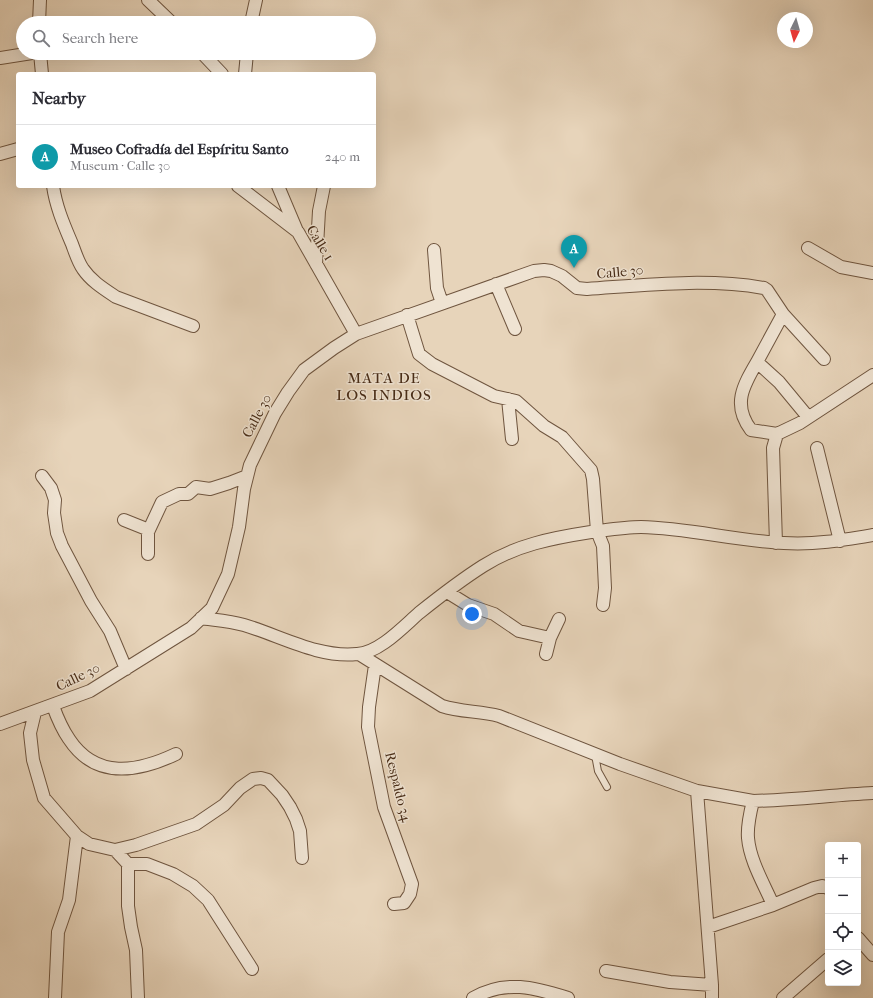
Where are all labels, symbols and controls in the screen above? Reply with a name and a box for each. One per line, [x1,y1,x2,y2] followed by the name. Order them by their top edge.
[777,12,813,48] north arrow
[16,16,376,60] search box
[30,27,52,49] icon: search
[62,29,138,47] text: Search here
[32,88,86,108] text: Nearby
[70,140,289,158] text: Museo Cofradía del Espíritu Santo
[41,149,49,164] text: A
[325,149,360,164] text: 240 m
[70,158,170,173] text: Museum · Calle 30
[303,222,337,264] street label: Calle 1
[561,235,587,268] pin: A
[596,261,644,283] street label: Calle 30
[336,369,432,404] district label: MATA DE LOS INDIOS
[238,391,276,441] street label: Calle 30
[462,604,482,624] your location
[53,659,103,695] street label: Calle 30
[381,750,415,825] street label: Respaldo 34
[825,842,861,986] map controls
[825,842,861,878] button: +
[825,878,861,914] button: −
[825,914,861,950] button: locate
[825,950,861,986] button: layers

